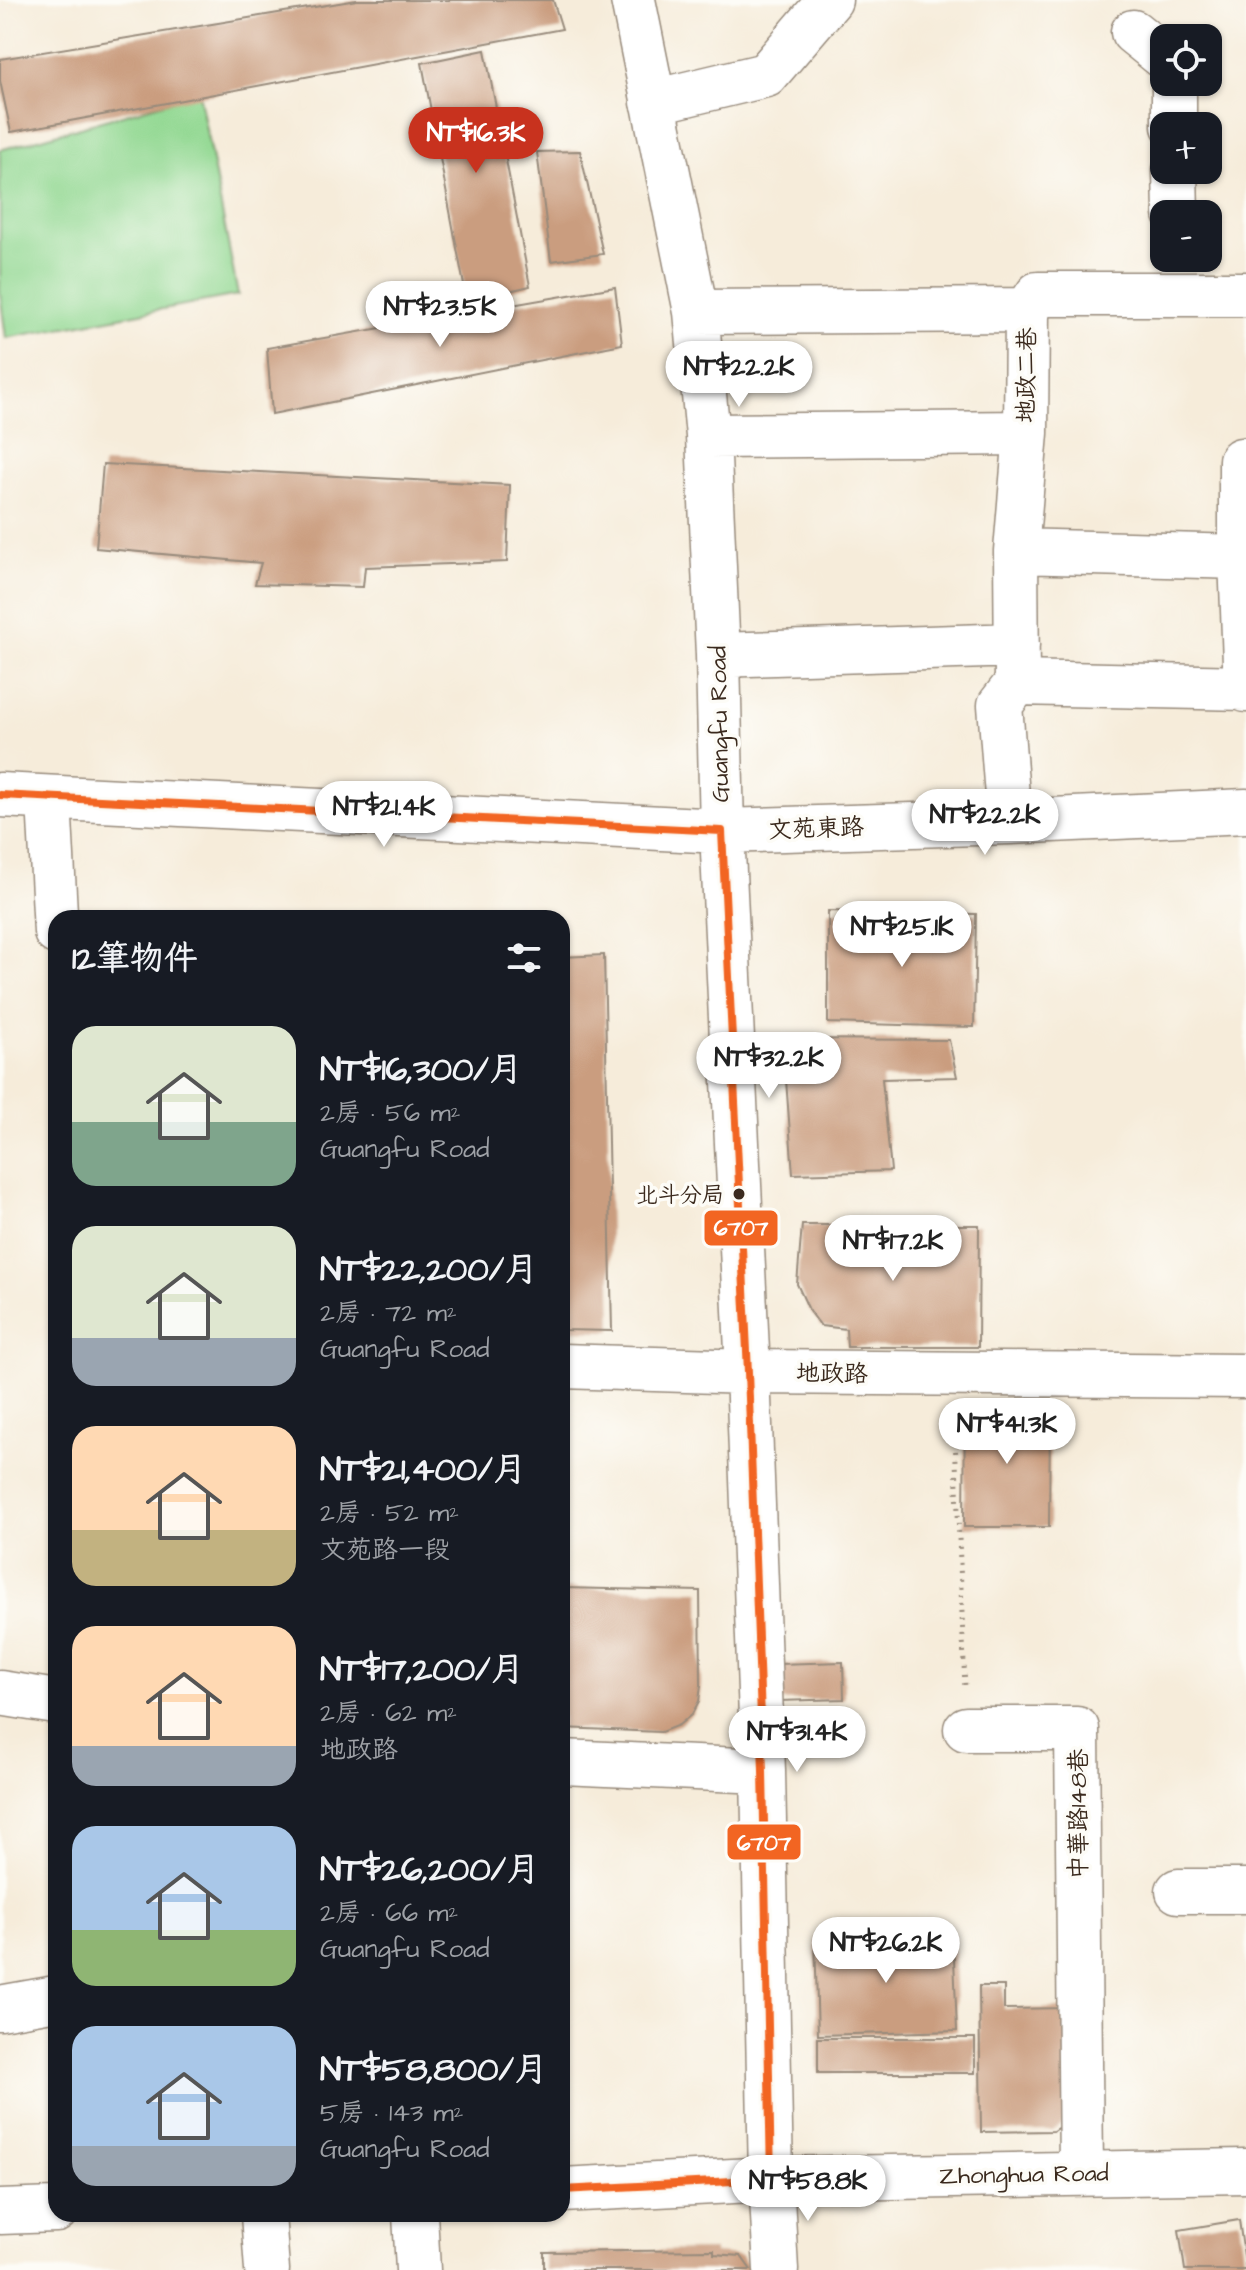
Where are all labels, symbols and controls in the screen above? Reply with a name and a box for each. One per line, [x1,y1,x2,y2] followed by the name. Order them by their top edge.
[1150,24,1222,272] map controls
[1150,24,1222,96] button: locate
[393,107,559,175] pin: NT$16.3K
[1150,112,1222,184] button: +
[426,115,526,151] text: NT$16.3K
[1150,200,1222,272] button: −
[357,281,523,349] pin: NT$23.5K
[384,289,496,325] text: NT$23.5K
[1009,327,1045,423] street label: 地政二巷
[656,341,822,409] pin: NT$22.2K
[683,349,795,385] text: NT$22.2K
[702,645,739,803] street label: Guangfu Road
[301,781,467,849] pin: NT$21.4K
[333,789,435,825] text: NT$21.4K
[902,789,1068,857] pin: NT$22.2K
[929,797,1041,833] text: NT$22.2K
[767,810,865,848] street label: 文苑東路
[819,901,985,969] pin: NT$25.1K
[851,909,953,945] text: NT$25.1K
[72,935,198,983] text: 12筆物件
[502,936,546,980] icon: filters
[686,1032,852,1100] pin: NT$32.2K
[714,1040,824,1076] text: NT$32.2K
[320,1046,523,1094] text: NT$16,300/月
[136,1058,232,1154] icon: home
[320,1095,460,1131] text: 2房 · 56 m²
[320,1131,490,1167] text: Guangfu Road
[636,1180,724,1211] place label: 北斗分局
[731,1186,747,1202] marker: 北斗分局
[703,1209,779,1247] line badge: 6707
[714,1213,769,1244] text: 6707
[810,1215,976,1283] pin: NT$17.2K
[843,1223,943,1259] text: NT$17.2K
[320,1246,538,1294] text: NT$22,200/月
[136,1258,232,1354] icon: home
[320,1295,457,1331] text: 2房 · 72 m²
[320,1331,490,1367] text: Guangfu Road
[796,1356,868,1392] street label: 地政路
[924,1398,1090,1466] pin: NT$41.3K
[957,1406,1057,1442] text: NT$41.3K
[320,1446,527,1494] text: NT$21,400/月
[136,1458,232,1554] icon: home
[320,1495,459,1531] text: 2房 · 52 m²
[320,1532,450,1568] text: 文苑路一段
[320,1646,525,1694] text: NT$17,200/月
[136,1658,232,1754] icon: home
[320,1695,457,1731] text: 2房 · 62 m²
[714,1706,880,1774] pin: NT$31.4K
[747,1714,847,1750] text: NT$31.4K
[320,1732,398,1768] text: 地政路
[1062,1749,1096,1879] street label: 中華路148巷
[726,1823,802,1861] line badge: 6707
[737,1828,792,1859] text: 6707
[320,1846,540,1894] text: NT$26,200/月
[136,1858,232,1954] icon: home
[320,1895,458,1931] text: 2房 · 66 m²
[803,1917,969,1985] pin: NT$26.2K
[830,1925,942,1961] text: NT$26.2K
[320,1931,490,1967] text: Guangfu Road
[320,2046,548,2094] text: NT$58,800/月
[136,2058,232,2154] icon: home
[320,2095,464,2131] text: 5房 · 143 m²
[320,2131,490,2167] text: Guangfu Road
[725,2155,891,2223] pin: NT$58.8K
[939,2157,1109,2194] street label: Zhonghua Road
[749,2163,867,2199] text: NT$58.8K

